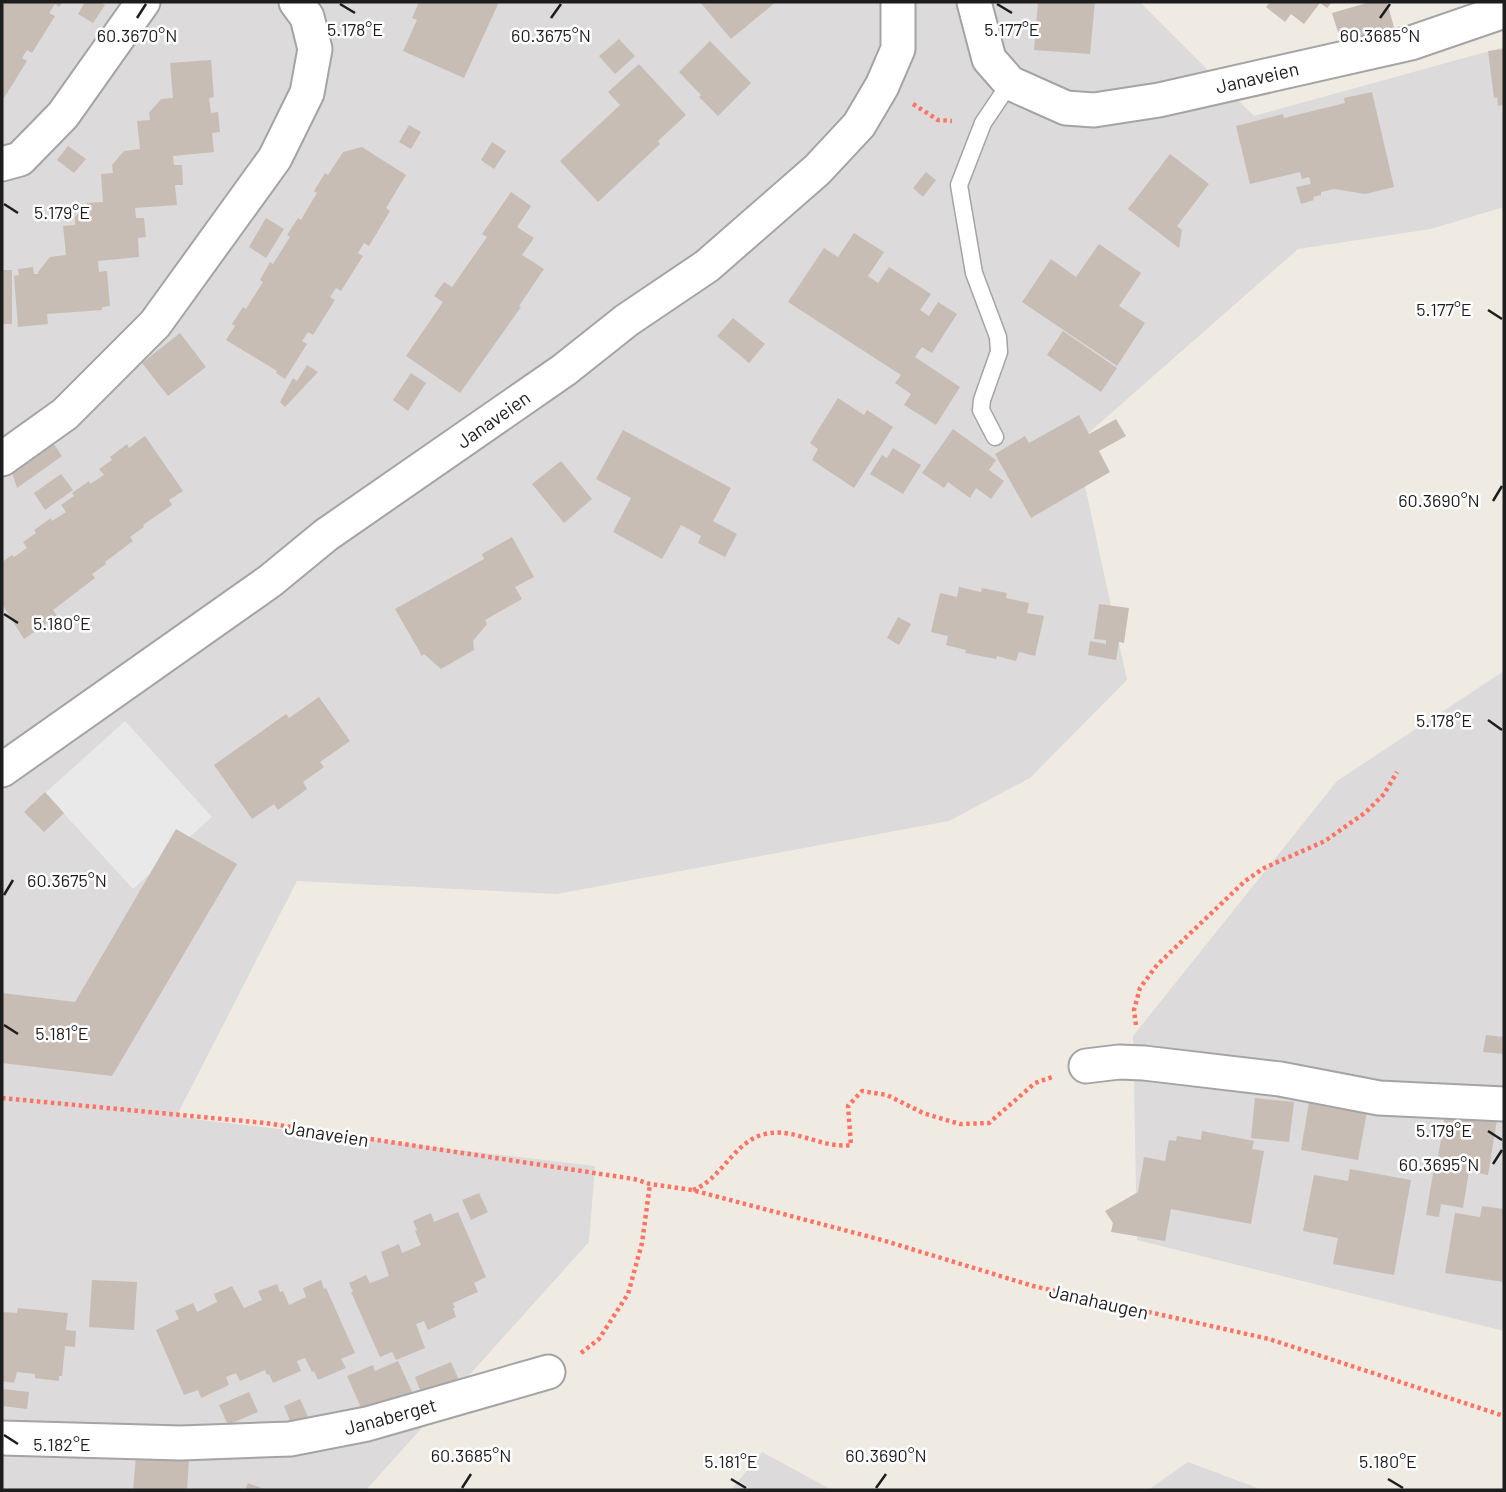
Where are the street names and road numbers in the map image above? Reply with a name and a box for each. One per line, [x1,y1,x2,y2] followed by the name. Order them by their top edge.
[1213,56,1301,98] street label: Janaveien
[452,385,534,453] street label: Janaveien
[283,1115,371,1151] street label: Janaveien
[1047,1278,1151,1324] street label: Janahaugen
[341,1393,439,1439] street label: Janaberget

